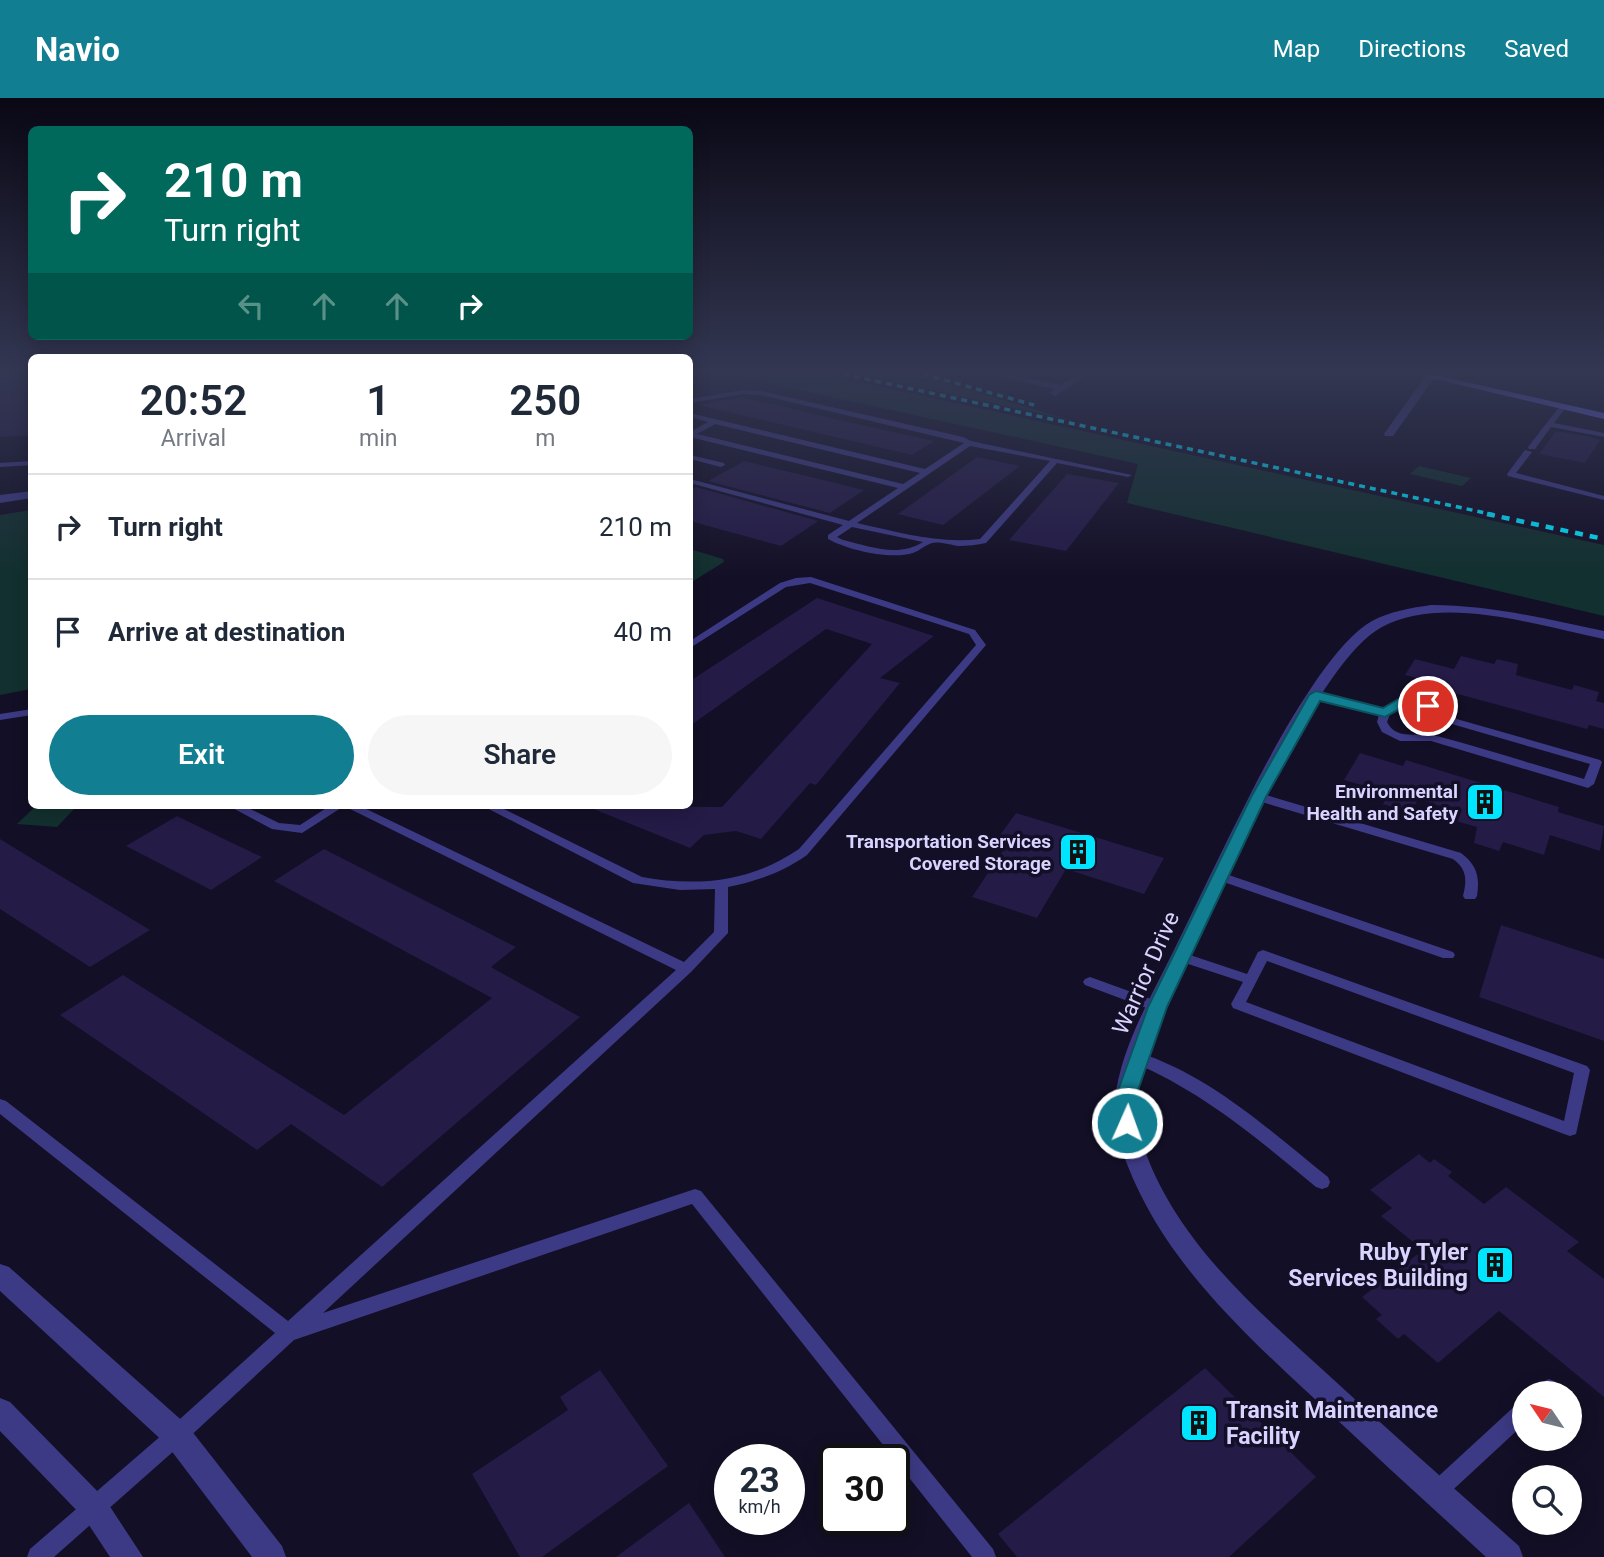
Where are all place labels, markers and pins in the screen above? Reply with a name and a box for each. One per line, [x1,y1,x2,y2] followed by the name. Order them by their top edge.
[1398,676,1458,736] pin
[1306,780,1458,825] place label: Environmental Health and Safety
[1464,781,1506,823] building icon: Environmental Health and Safety
[846,830,1051,875] place label: Transportation Services Covered Storage
[1057,831,1099,873] building icon: Transportation Services Covered Storage
[1288,1239,1469,1292] place label: Ruby Tyler Services Building
[1474,1244,1516,1286] building icon: Ruby Tyler Services Building
[1226,1397,1438,1450] place label: Transit Maintenance Facility
[1178,1402,1220,1444] building icon: Transit Maintenance Facility

